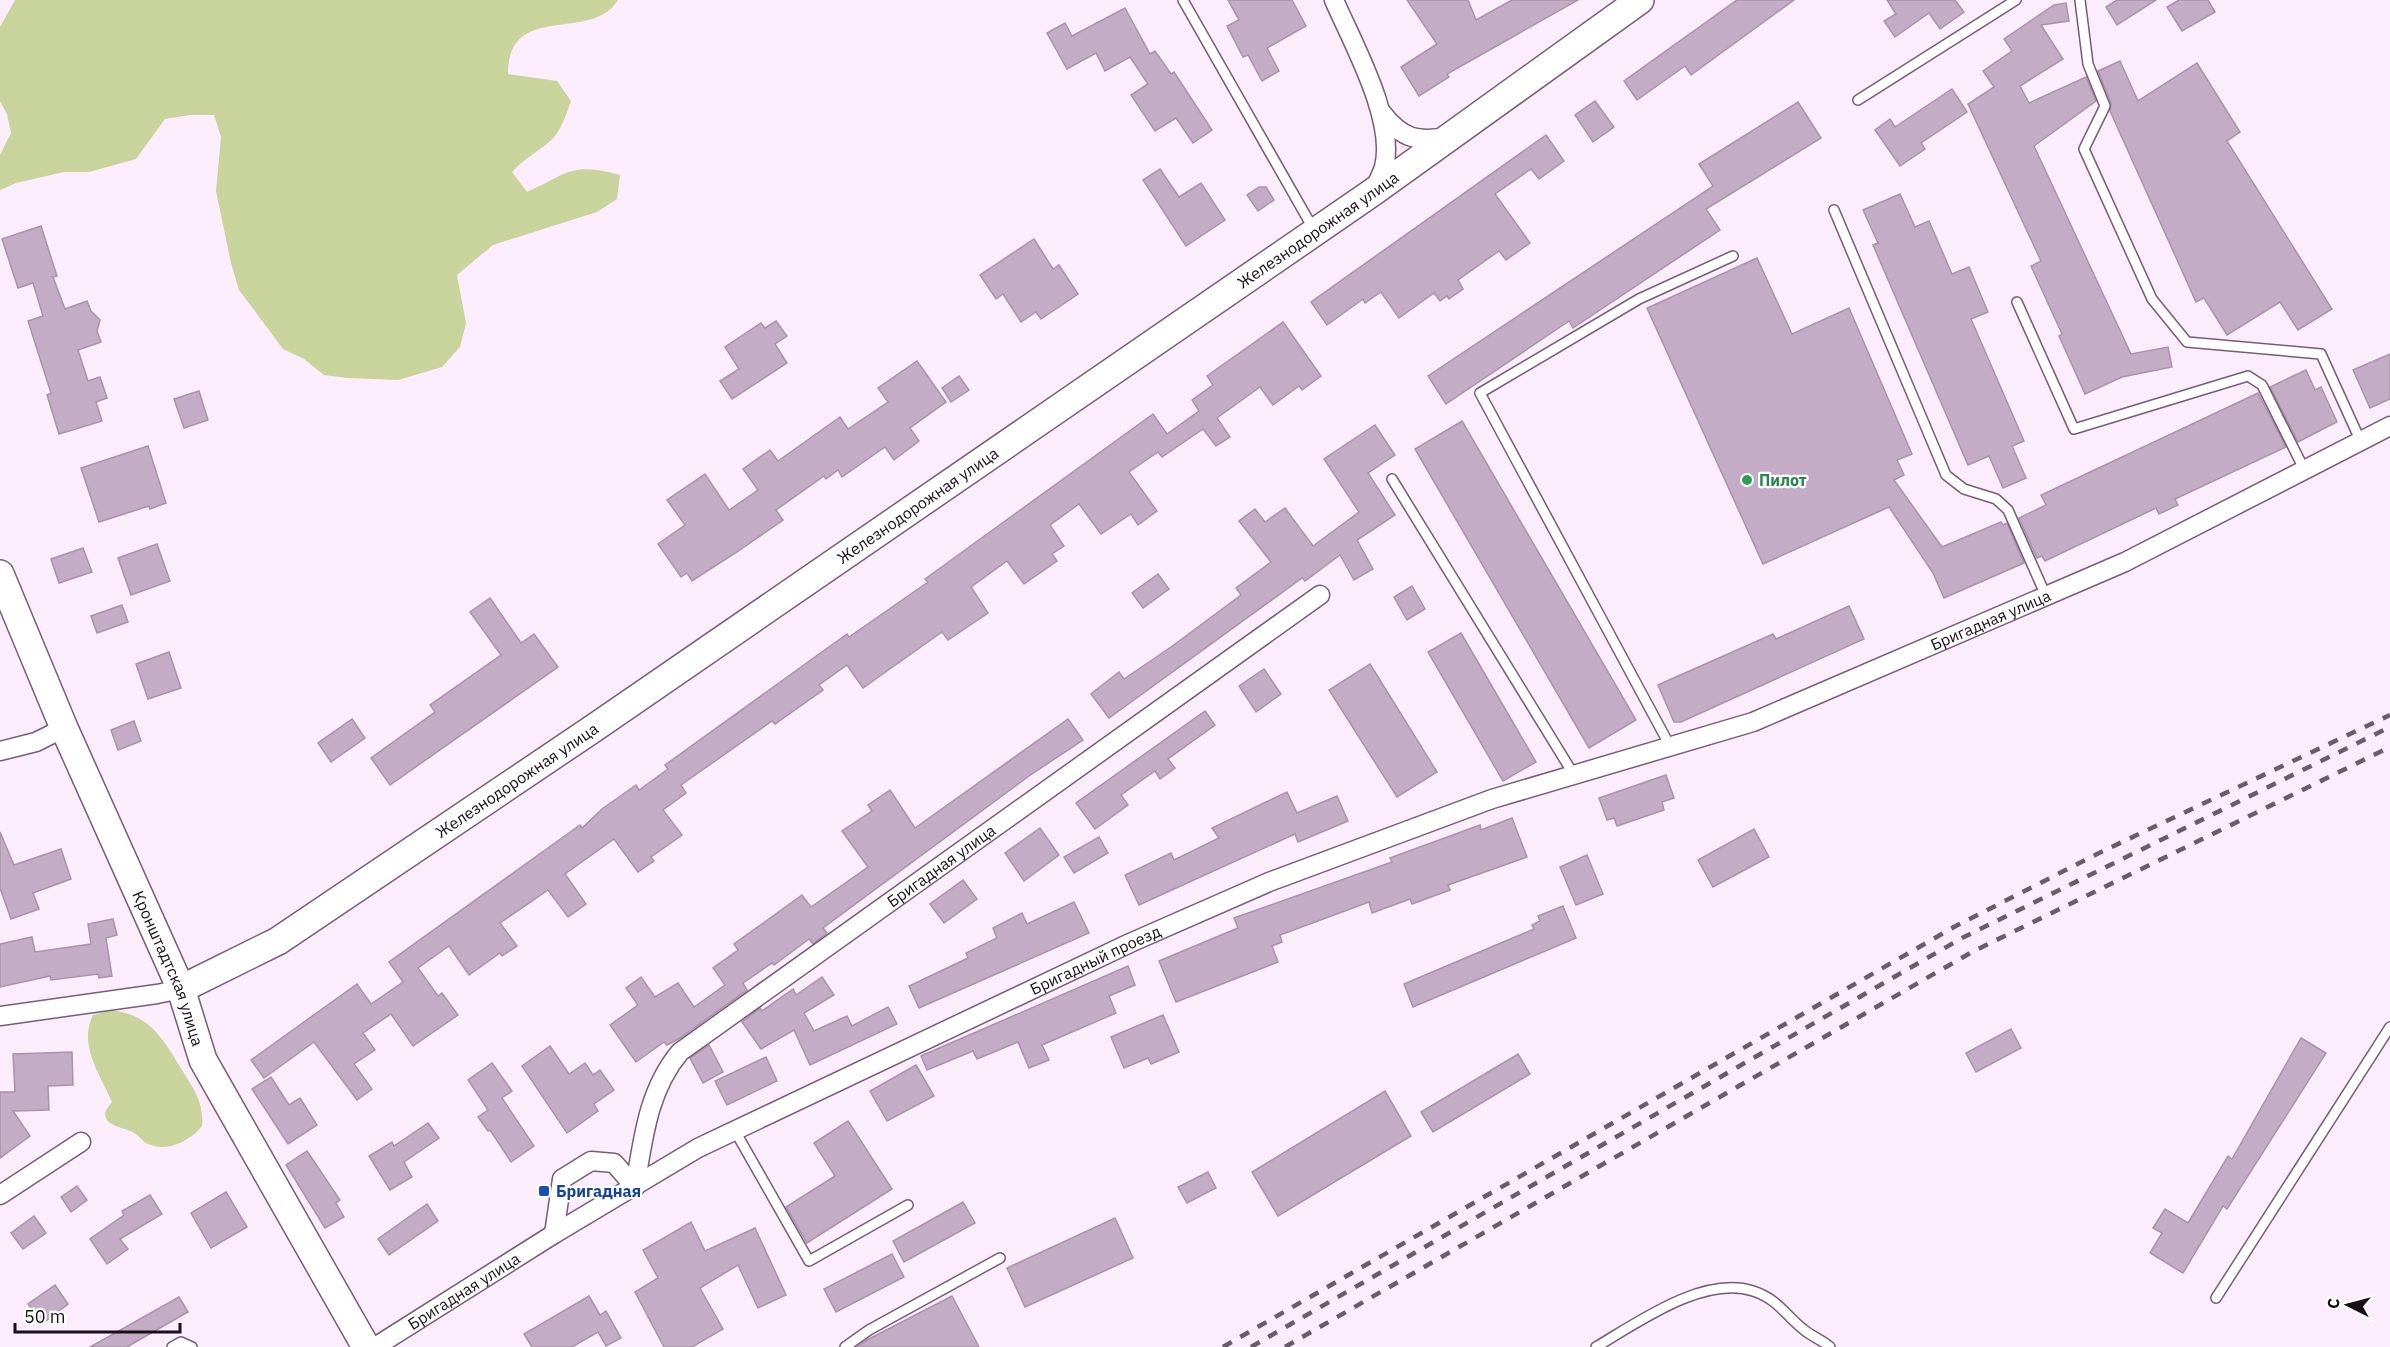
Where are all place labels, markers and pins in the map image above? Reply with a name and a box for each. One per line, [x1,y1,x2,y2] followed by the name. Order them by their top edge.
[1759,470,1807,490] place label: Пилот
[1740,473,1754,487] marker: Пилот
[556,1181,641,1201] place label: Бригадная
[537,1184,551,1198] marker: Бригадная

